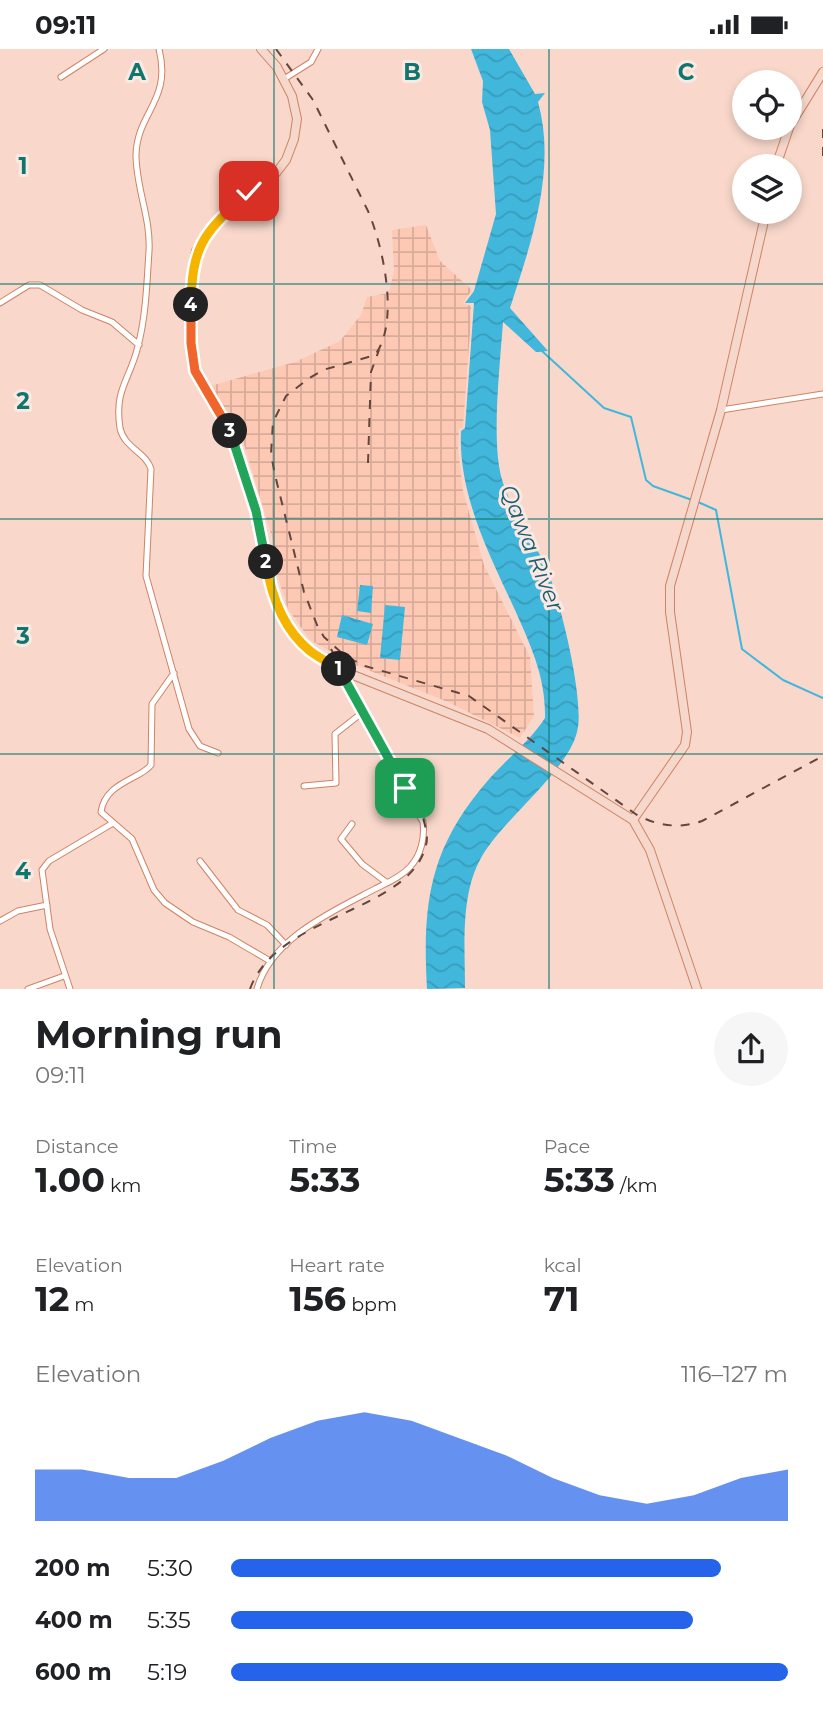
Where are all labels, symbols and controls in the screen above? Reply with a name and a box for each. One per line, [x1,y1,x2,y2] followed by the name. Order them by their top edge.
[35,9,96,41] text: 09:11
[127,58,146,86] text: A
[403,58,421,86] text: B
[678,58,695,86] text: C
[732,70,802,224] map controls
[732,70,802,140] button: locate
[18,152,28,180] text: 1
[732,154,802,224] button: layers
[219,161,279,221] pin
[230,172,268,210] icon: check
[174,287,208,323] pin: 4
[184,293,197,316] text: 4
[16,387,30,415] text: 2
[212,413,247,449] pin: 3
[224,419,235,442] text: 3
[494,480,570,616] water label: Qawa River
[248,545,284,579] pin: 2
[260,550,271,573] text: 2
[15,622,30,650] text: 3
[322,651,356,687] pin: 1
[335,657,342,680] text: 1
[375,758,435,818] pin
[386,769,424,807] icon: arrive
[15,857,31,885] text: 4
[35,1011,283,1058] text: Morning run
[714,1012,788,1086] button: share
[35,1061,86,1089] text: 09:11
[35,1135,118,1158] text: Distance
[289,1135,337,1158] text: Time
[544,1135,590,1158] text: Pace
[35,1158,105,1201] text: 1.00
[289,1158,361,1201] text: 5:33
[544,1158,615,1201] text: 5:33
[105,1174,141,1197] text: km
[615,1174,658,1197] text: /km
[35,1254,123,1277] text: Elevation
[289,1254,385,1277] text: Heart rate
[544,1254,582,1277] text: kcal
[35,1277,69,1320] text: 12
[289,1277,346,1320] text: 156
[544,1277,579,1320] text: 71
[69,1293,95,1316] text: m
[346,1293,397,1316] text: bpm
[35,1360,141,1388] text: Elevation
[681,1360,788,1388] text: 116–127 m
[35,1554,110,1582] text: 200 m
[147,1554,193,1582] text: 5:30
[35,1606,113,1634] text: 400 m
[147,1606,191,1634] text: 5:35
[35,1658,112,1686] text: 600 m
[147,1658,187,1686] text: 5:19

